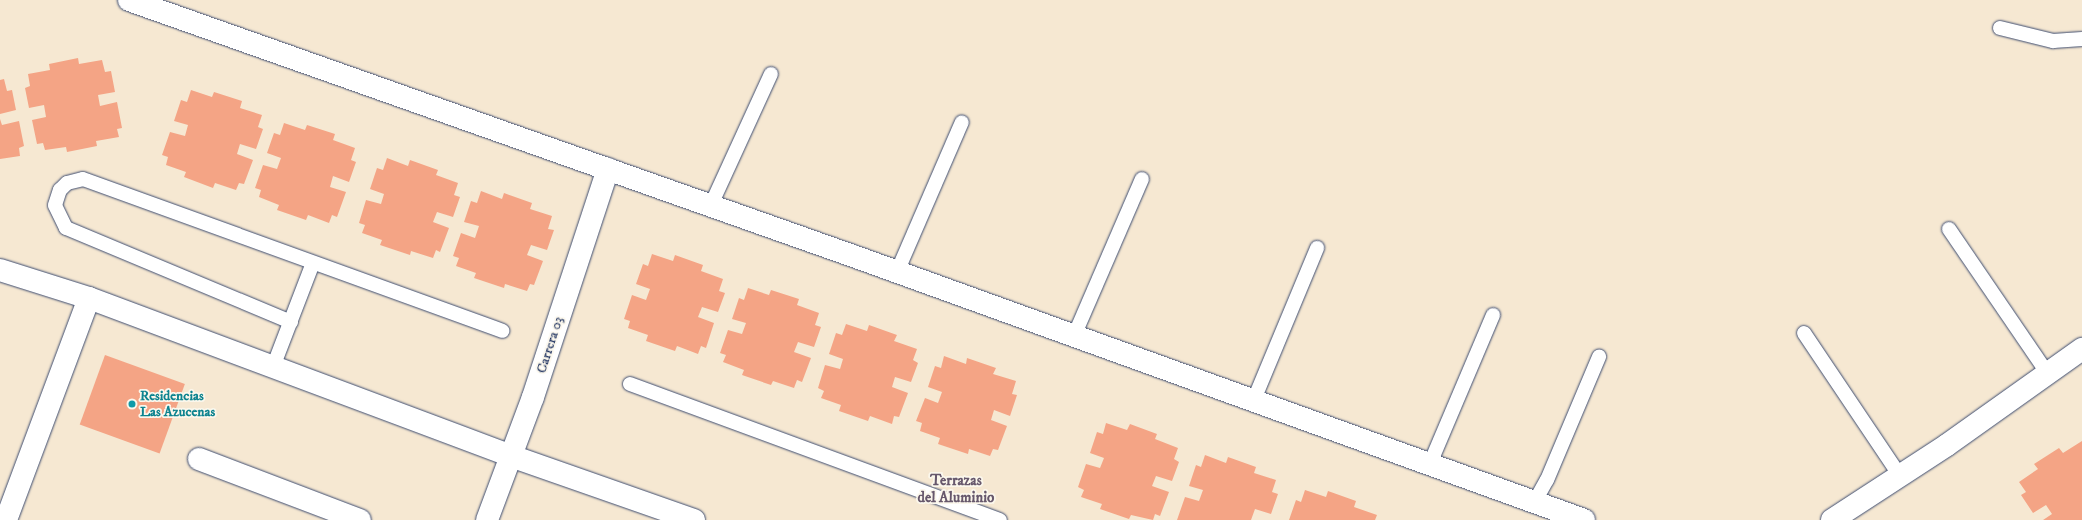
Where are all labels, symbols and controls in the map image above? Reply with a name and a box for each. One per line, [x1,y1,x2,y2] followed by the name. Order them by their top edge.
[533,315,567,375] street label: Carrera 03
[140,388,215,420] place label: Residencias Las Azucenas
[127,399,137,409] marker: Residencias Las Azucenas
[918,471,994,506] district label: Terrazas del Aluminio

